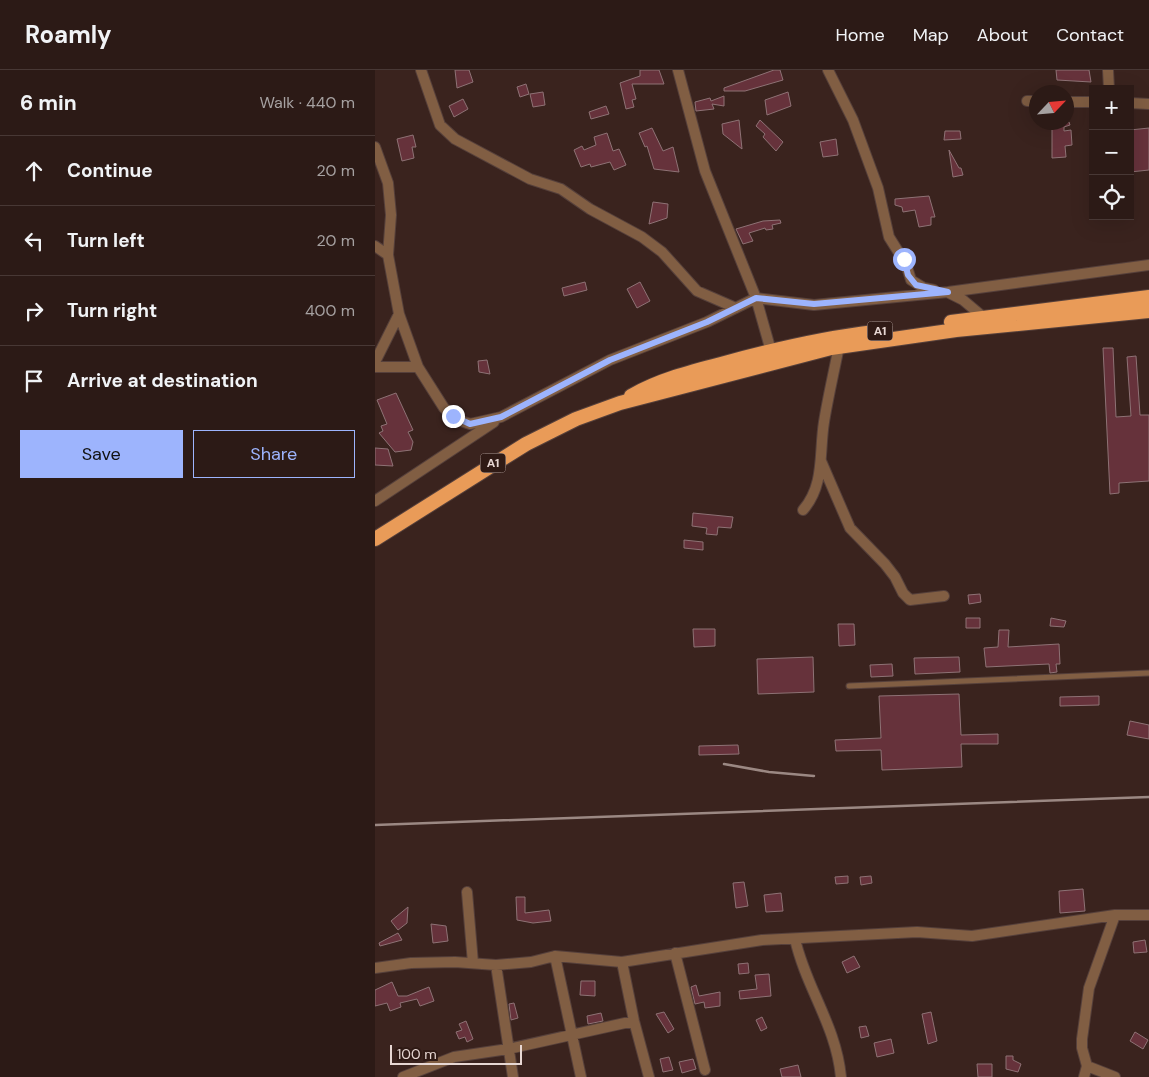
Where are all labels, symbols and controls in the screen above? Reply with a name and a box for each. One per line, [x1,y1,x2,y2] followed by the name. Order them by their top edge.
[25,19,112,50] text: Roamly
[835,23,885,47] text: Home
[913,23,949,47] text: Map
[977,23,1028,47] text: About
[1056,23,1124,47] text: Contact
[1029,85,1074,130] north arrow
[1089,85,1134,220] map controls
[1089,85,1134,130] button: +
[20,89,77,117] text: 6 min
[259,92,355,113] text: Walk · 440 m
[1089,130,1134,175] button: −
[20,157,48,185] icon: ahead
[67,158,153,183] text: Continue
[316,160,355,181] text: 20 m
[1089,175,1134,220] button: locate
[20,227,48,255] icon: left
[67,228,145,253] text: Turn left
[316,230,355,251] text: 20 m
[893,248,916,271] route start
[20,297,48,325] icon: right
[67,298,157,323] text: Turn right
[305,300,355,321] text: 400 m
[867,322,893,340] road number: A1
[20,367,48,395] icon: arrive
[67,368,258,393] text: Arrive at destination
[442,405,465,428] route end
[20,430,183,478] button: Save
[193,430,355,478] button: Share
[481,453,505,472] road number: A1
[390,1042,523,1065] scale bar
[397,1045,437,1063] text: 100 m

